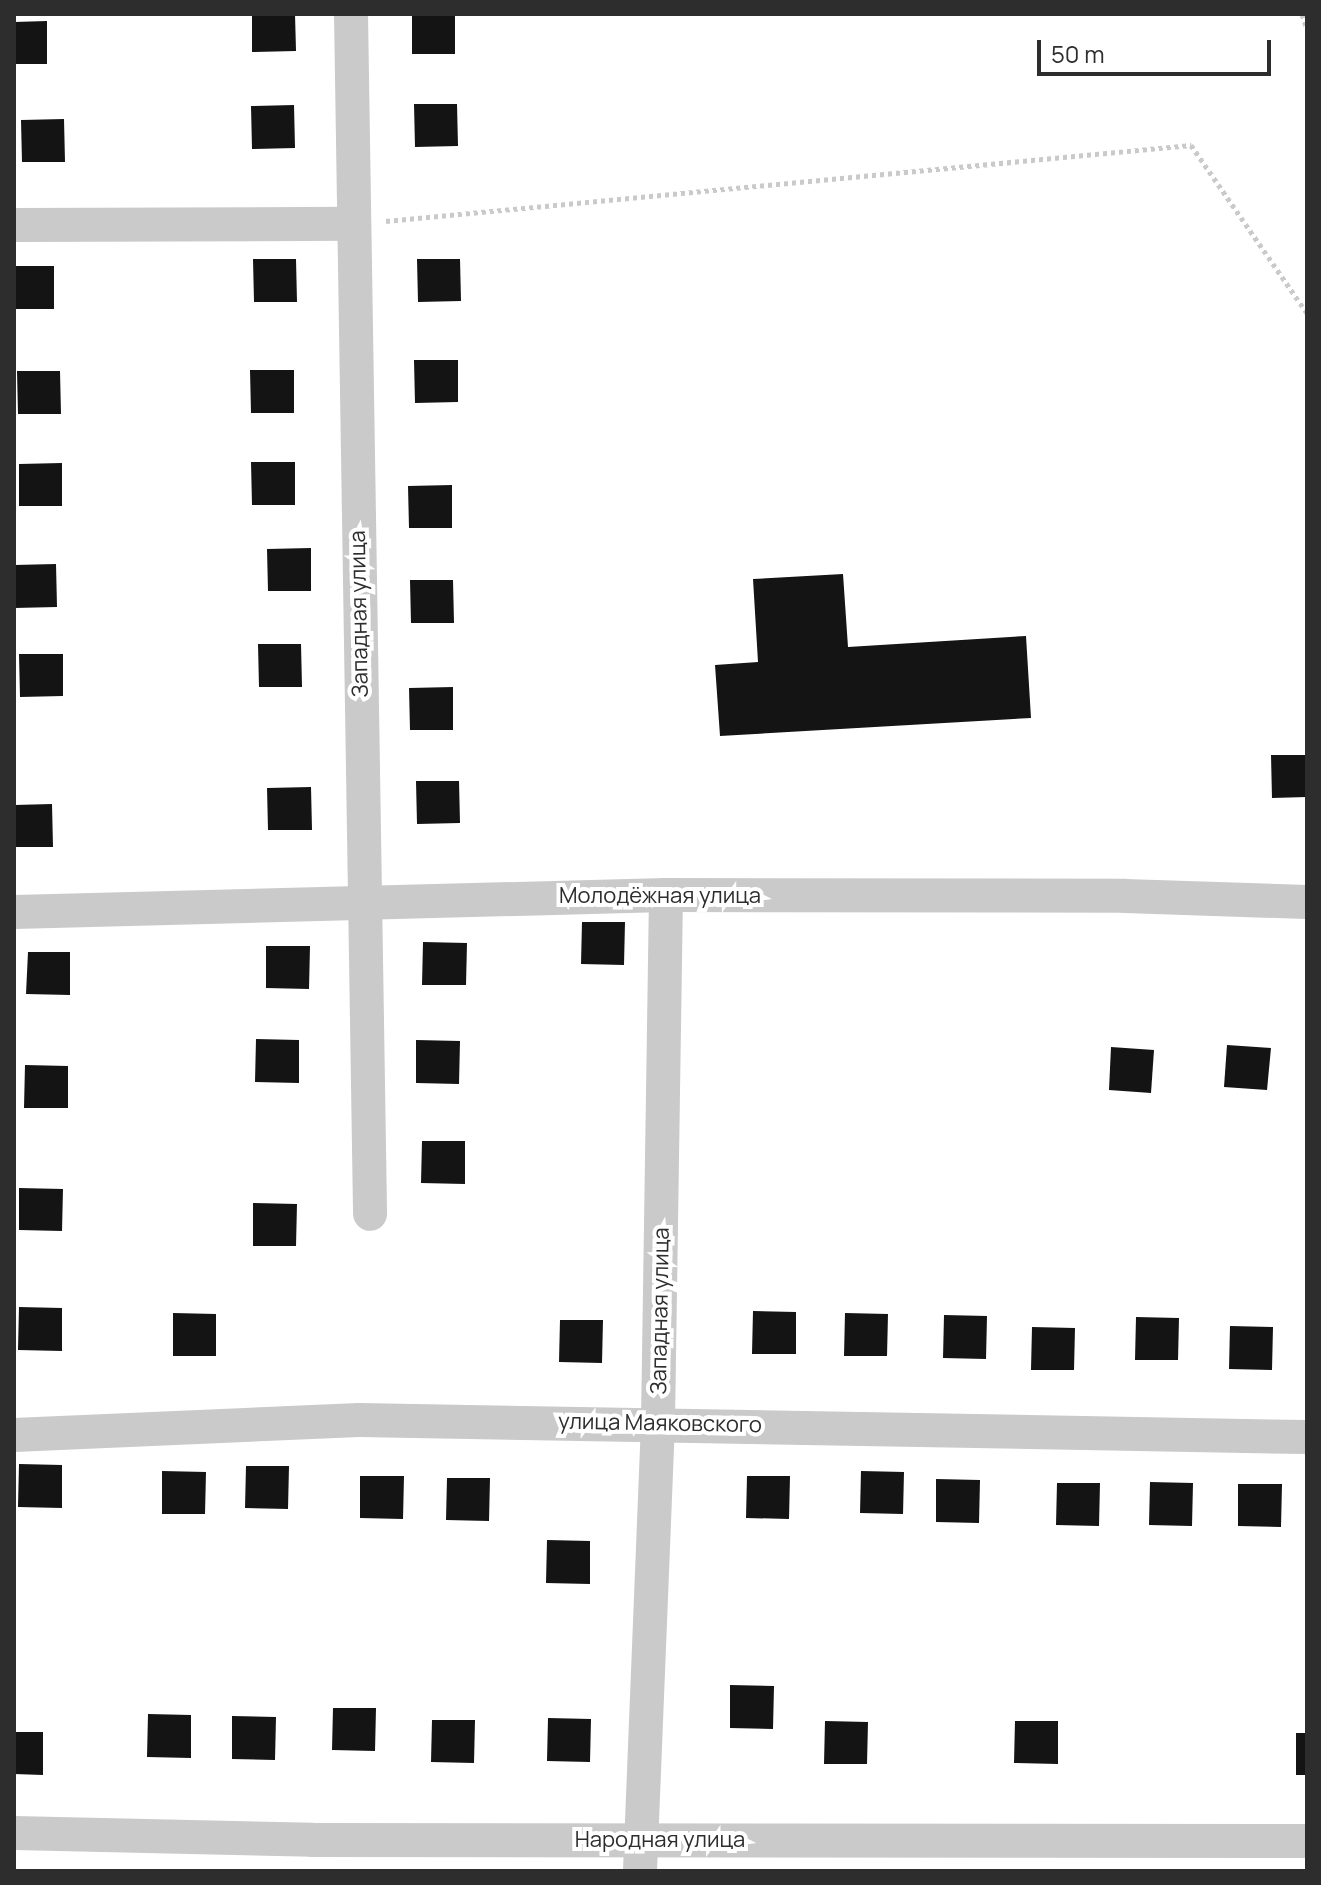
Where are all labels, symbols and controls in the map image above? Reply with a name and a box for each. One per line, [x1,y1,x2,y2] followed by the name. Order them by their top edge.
[1041,24,1275,74] scale bar
[1051,37,1105,70] text: 50 m
[344,530,374,698] street label: Западная улица
[559,883,761,909] street label: Молодёжная улица
[645,1227,675,1395] street label: Западная улица
[558,1408,762,1438] street label: улица Маяковского
[575,1827,745,1853] street label: Народная улица

